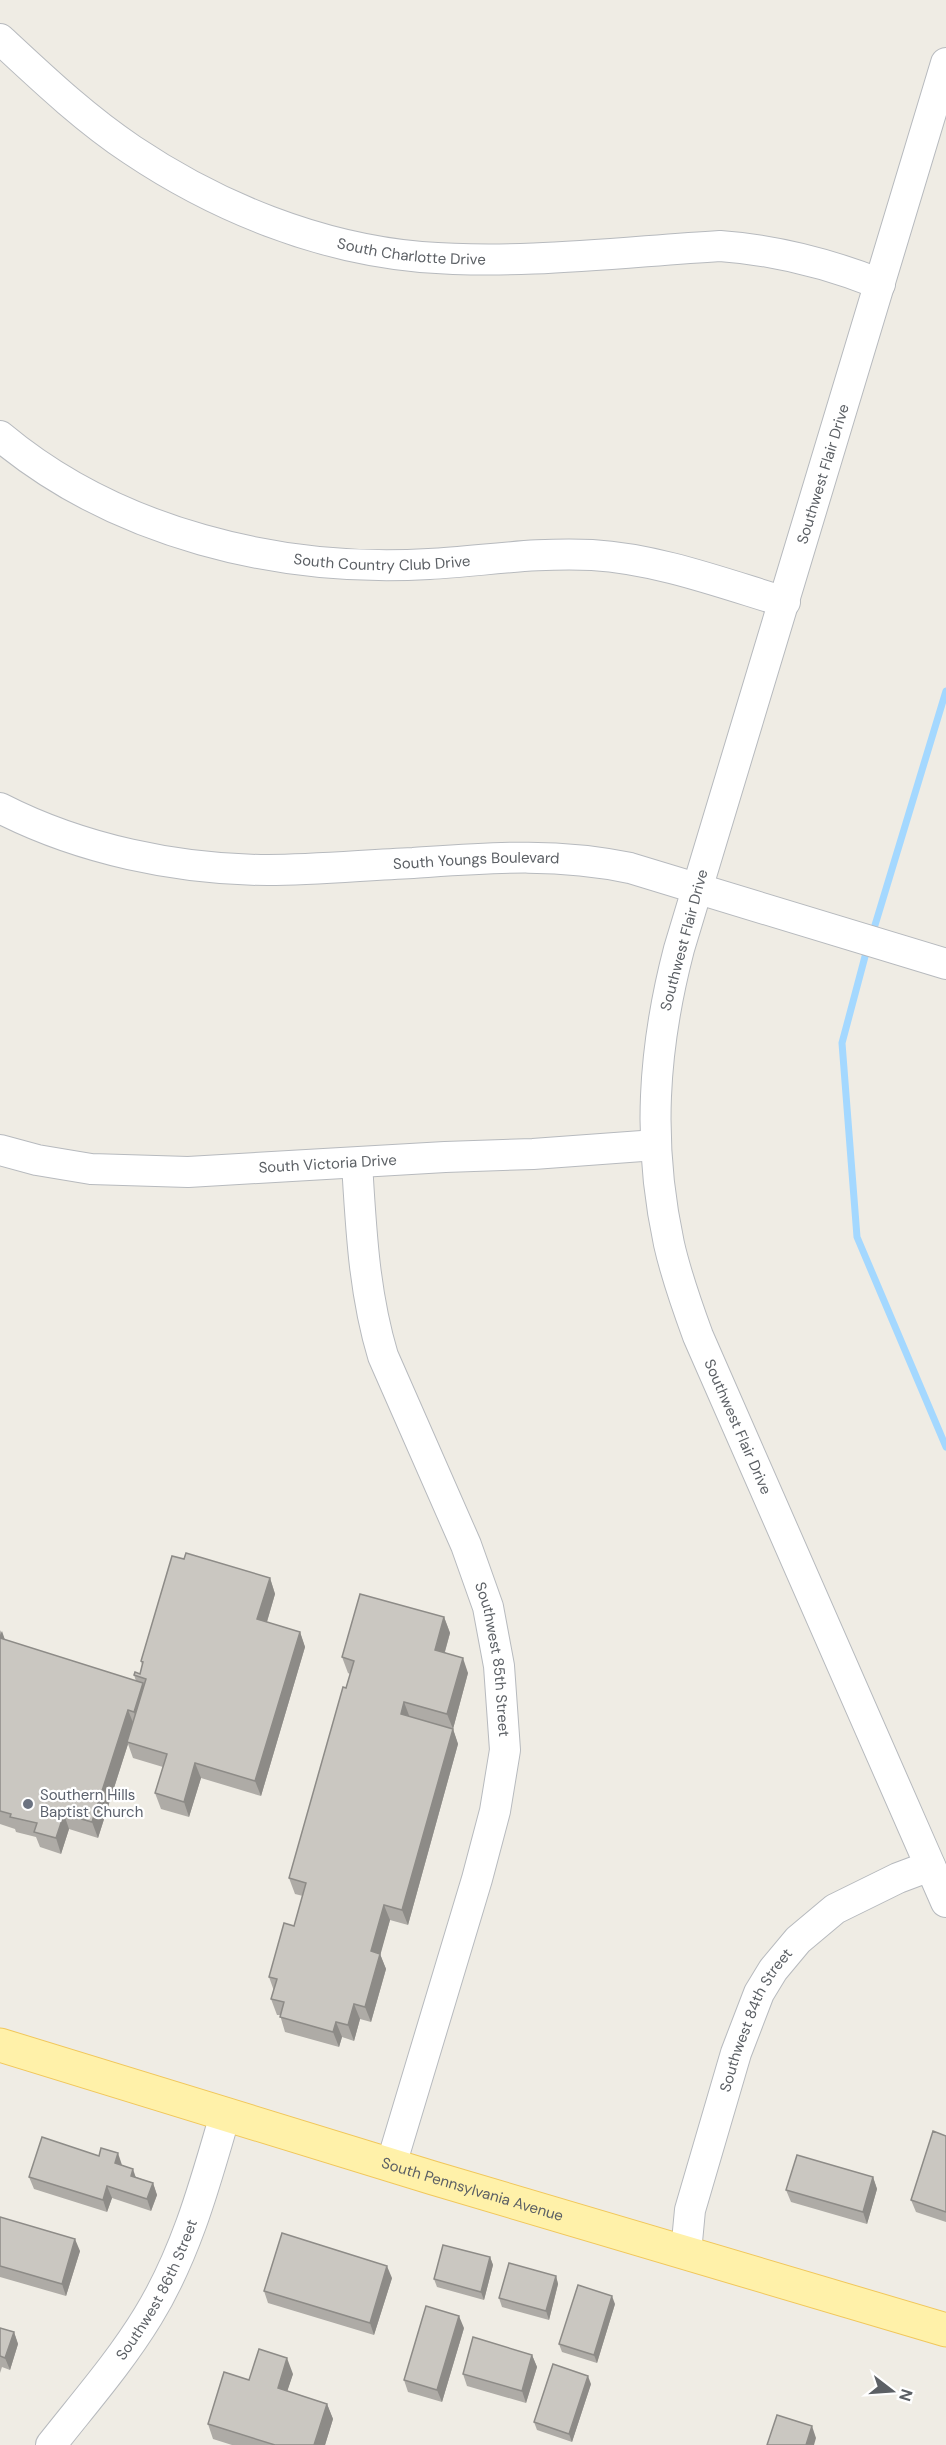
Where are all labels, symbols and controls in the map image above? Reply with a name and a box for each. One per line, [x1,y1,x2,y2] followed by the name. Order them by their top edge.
[335,233,486,270] street label: South Charlotte Drive
[792,401,854,547] street label: Southwest Flair Drive
[292,549,471,575] street label: South Country Club Drive
[393,848,560,874] street label: South Youngs Boulevard
[655,867,713,1013] street label: Southwest Flair Drive
[258,1150,397,1178] street label: South Victoria Drive
[699,1356,776,1498] street label: Southwest Flair Drive
[470,1579,514,1738] street label: Southwest 85th Street
[40,1785,143,1822] place label: Southern Hills Baptist Church
[21,1797,35,1811] marker: Southern Hills Baptist Church
[715,1944,797,2094] street label: Southwest 84th Street
[379,2153,566,2226] street label: South Pennsylvania Avenue
[111,2216,202,2364] street label: Southwest 86th Street
[862,2361,922,2421] north arrow
[894,2387,918,2404] text: N

